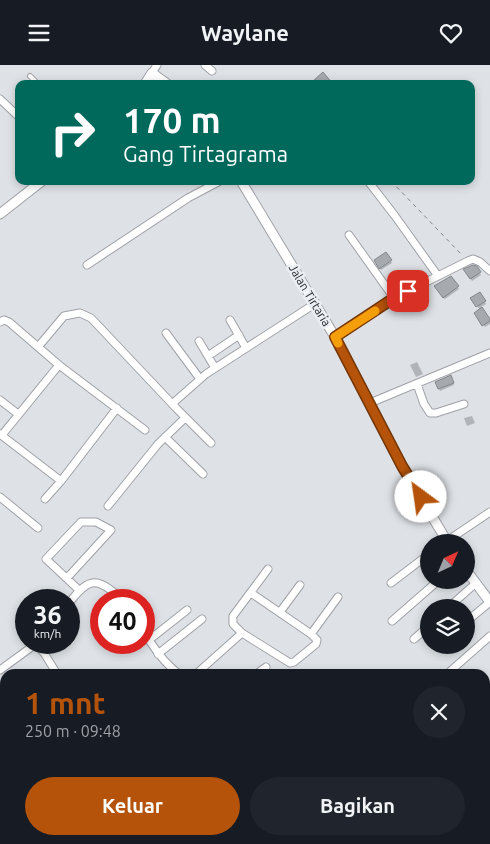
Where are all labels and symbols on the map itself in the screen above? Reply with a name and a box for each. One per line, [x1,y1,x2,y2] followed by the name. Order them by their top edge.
[286,262,334,328] street label: Jalan Tirtaria
[387,270,429,312] pin
[394,470,446,522] position arrow
[420,534,475,589] north arrow
[90,589,155,654] speed limit sign: 40

